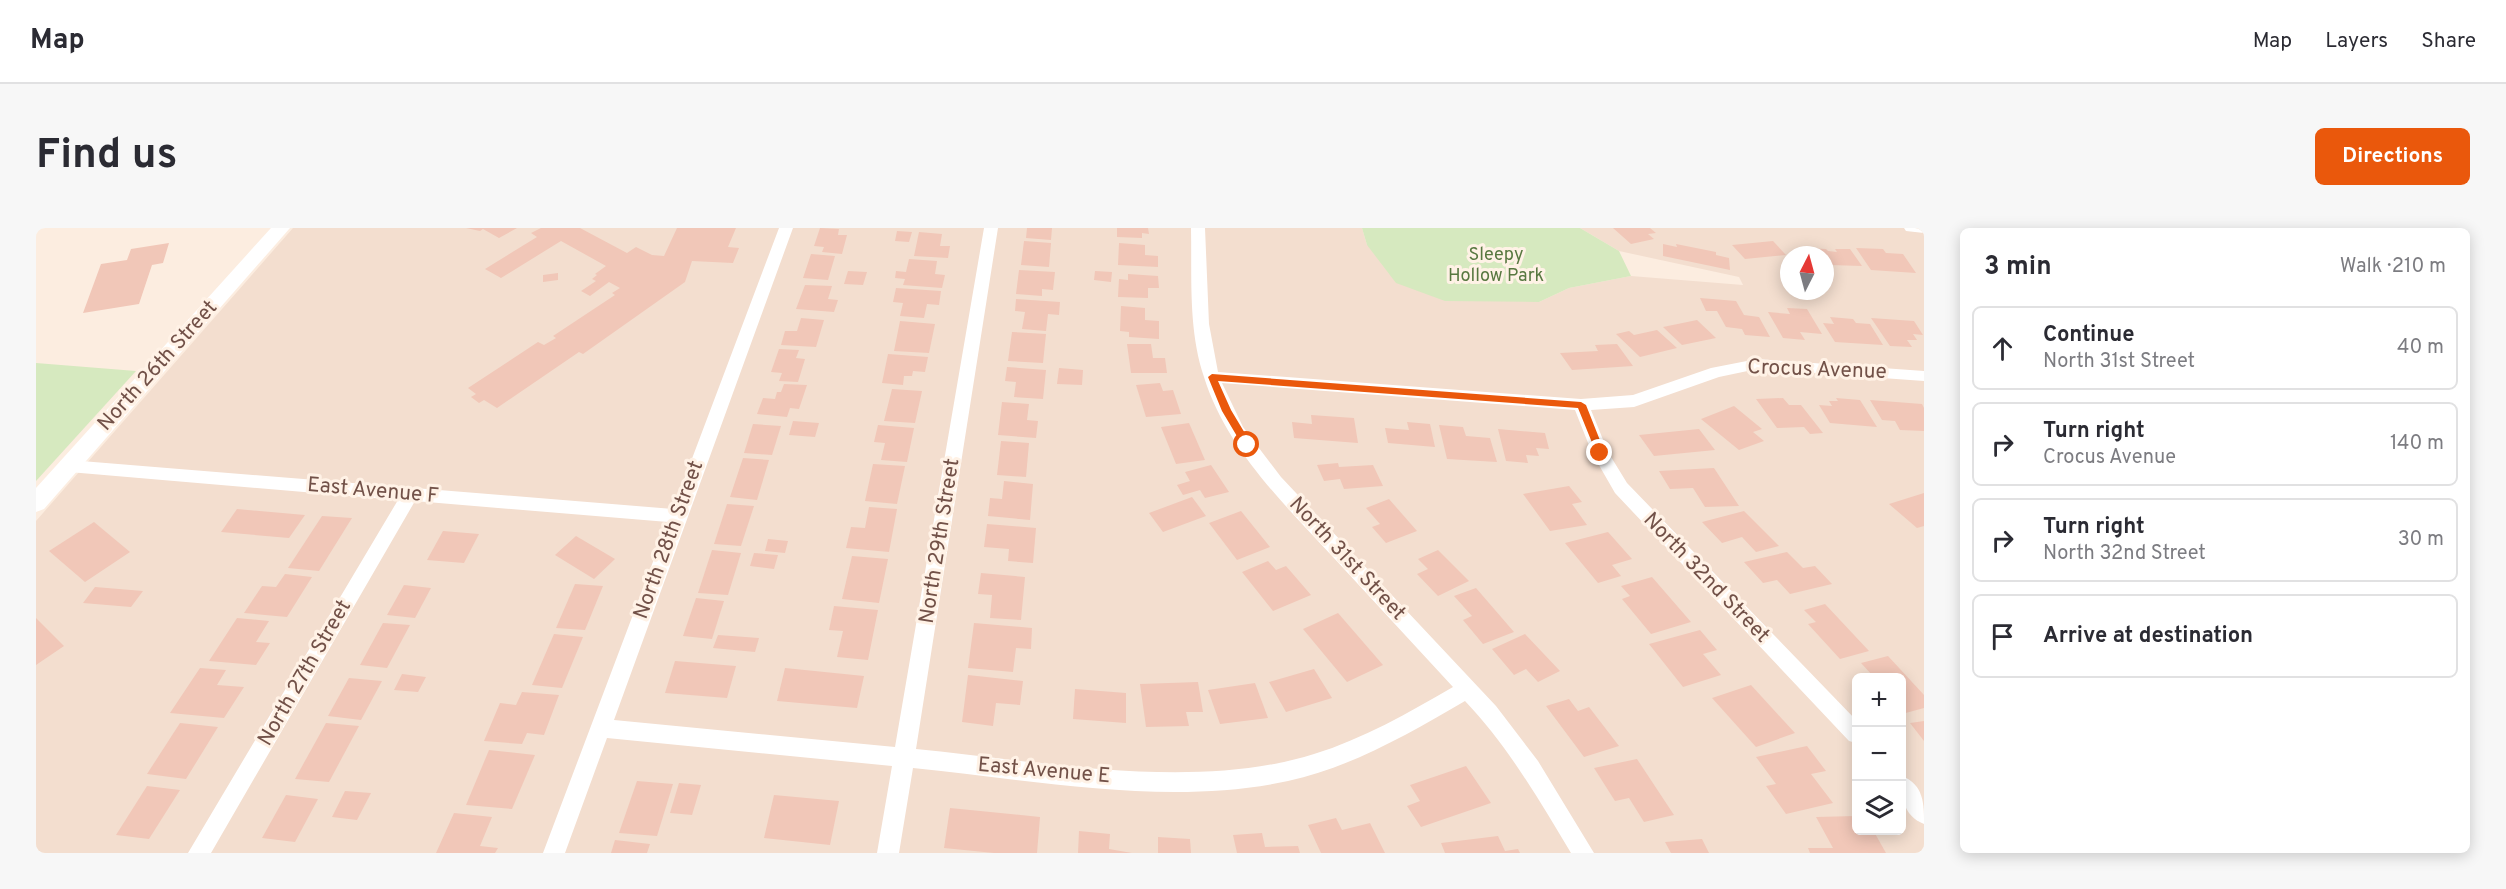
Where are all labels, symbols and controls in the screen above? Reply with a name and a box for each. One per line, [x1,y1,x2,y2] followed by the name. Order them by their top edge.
[30,23,85,59] text: Map
[2253,28,2292,55] text: Map
[2325,28,2388,55] text: Layers
[2421,28,2476,55] text: Share
[2315,128,2470,185] button: Directions
[36,130,177,183] text: Find us
[1448,244,1544,288] park label: Sleepy Hollow Park
[1780,246,1834,300] north arrow
[1984,251,2052,284] text: 3 min
[2340,254,2446,280] text: Walk · 210 m
[92,295,224,437] street label: North 26th Street
[2043,322,2134,349] text: Continue
[1986,332,2019,365] icon: ahead
[2397,335,2444,361] text: 40 m
[2043,349,2195,375] text: North 31st Street
[1747,354,1887,386] street label: Crocus Avenue
[2043,418,2145,445] text: Turn right
[1986,428,2019,461] icon: right
[1233,431,1259,457] route start
[2390,431,2444,457] text: 140 m
[1586,439,1612,465] route end
[2043,445,2176,471] text: Crocus Avenue
[628,457,710,623] street label: North 28th Street
[914,457,966,625] street label: North 29th Street
[306,472,440,510] street label: East Avenue F
[1283,491,1411,627] street label: North 31st Street
[1637,507,1775,649] street label: North 32nd Street
[2043,514,2145,541] text: Turn right
[1986,524,2019,557] icon: right
[2398,527,2444,553] text: 30 m
[2043,541,2206,567] text: North 32nd Street
[252,595,358,751] street label: North 27th Street
[1986,620,2019,653] icon: arrive
[2043,623,2253,650] text: Arrive at destination
[1852,673,1906,835] map controls
[1852,673,1906,727] button: +
[1852,727,1906,781] button: −
[977,752,1111,790] street label: East Avenue E
[1852,781,1906,835] button: layers

